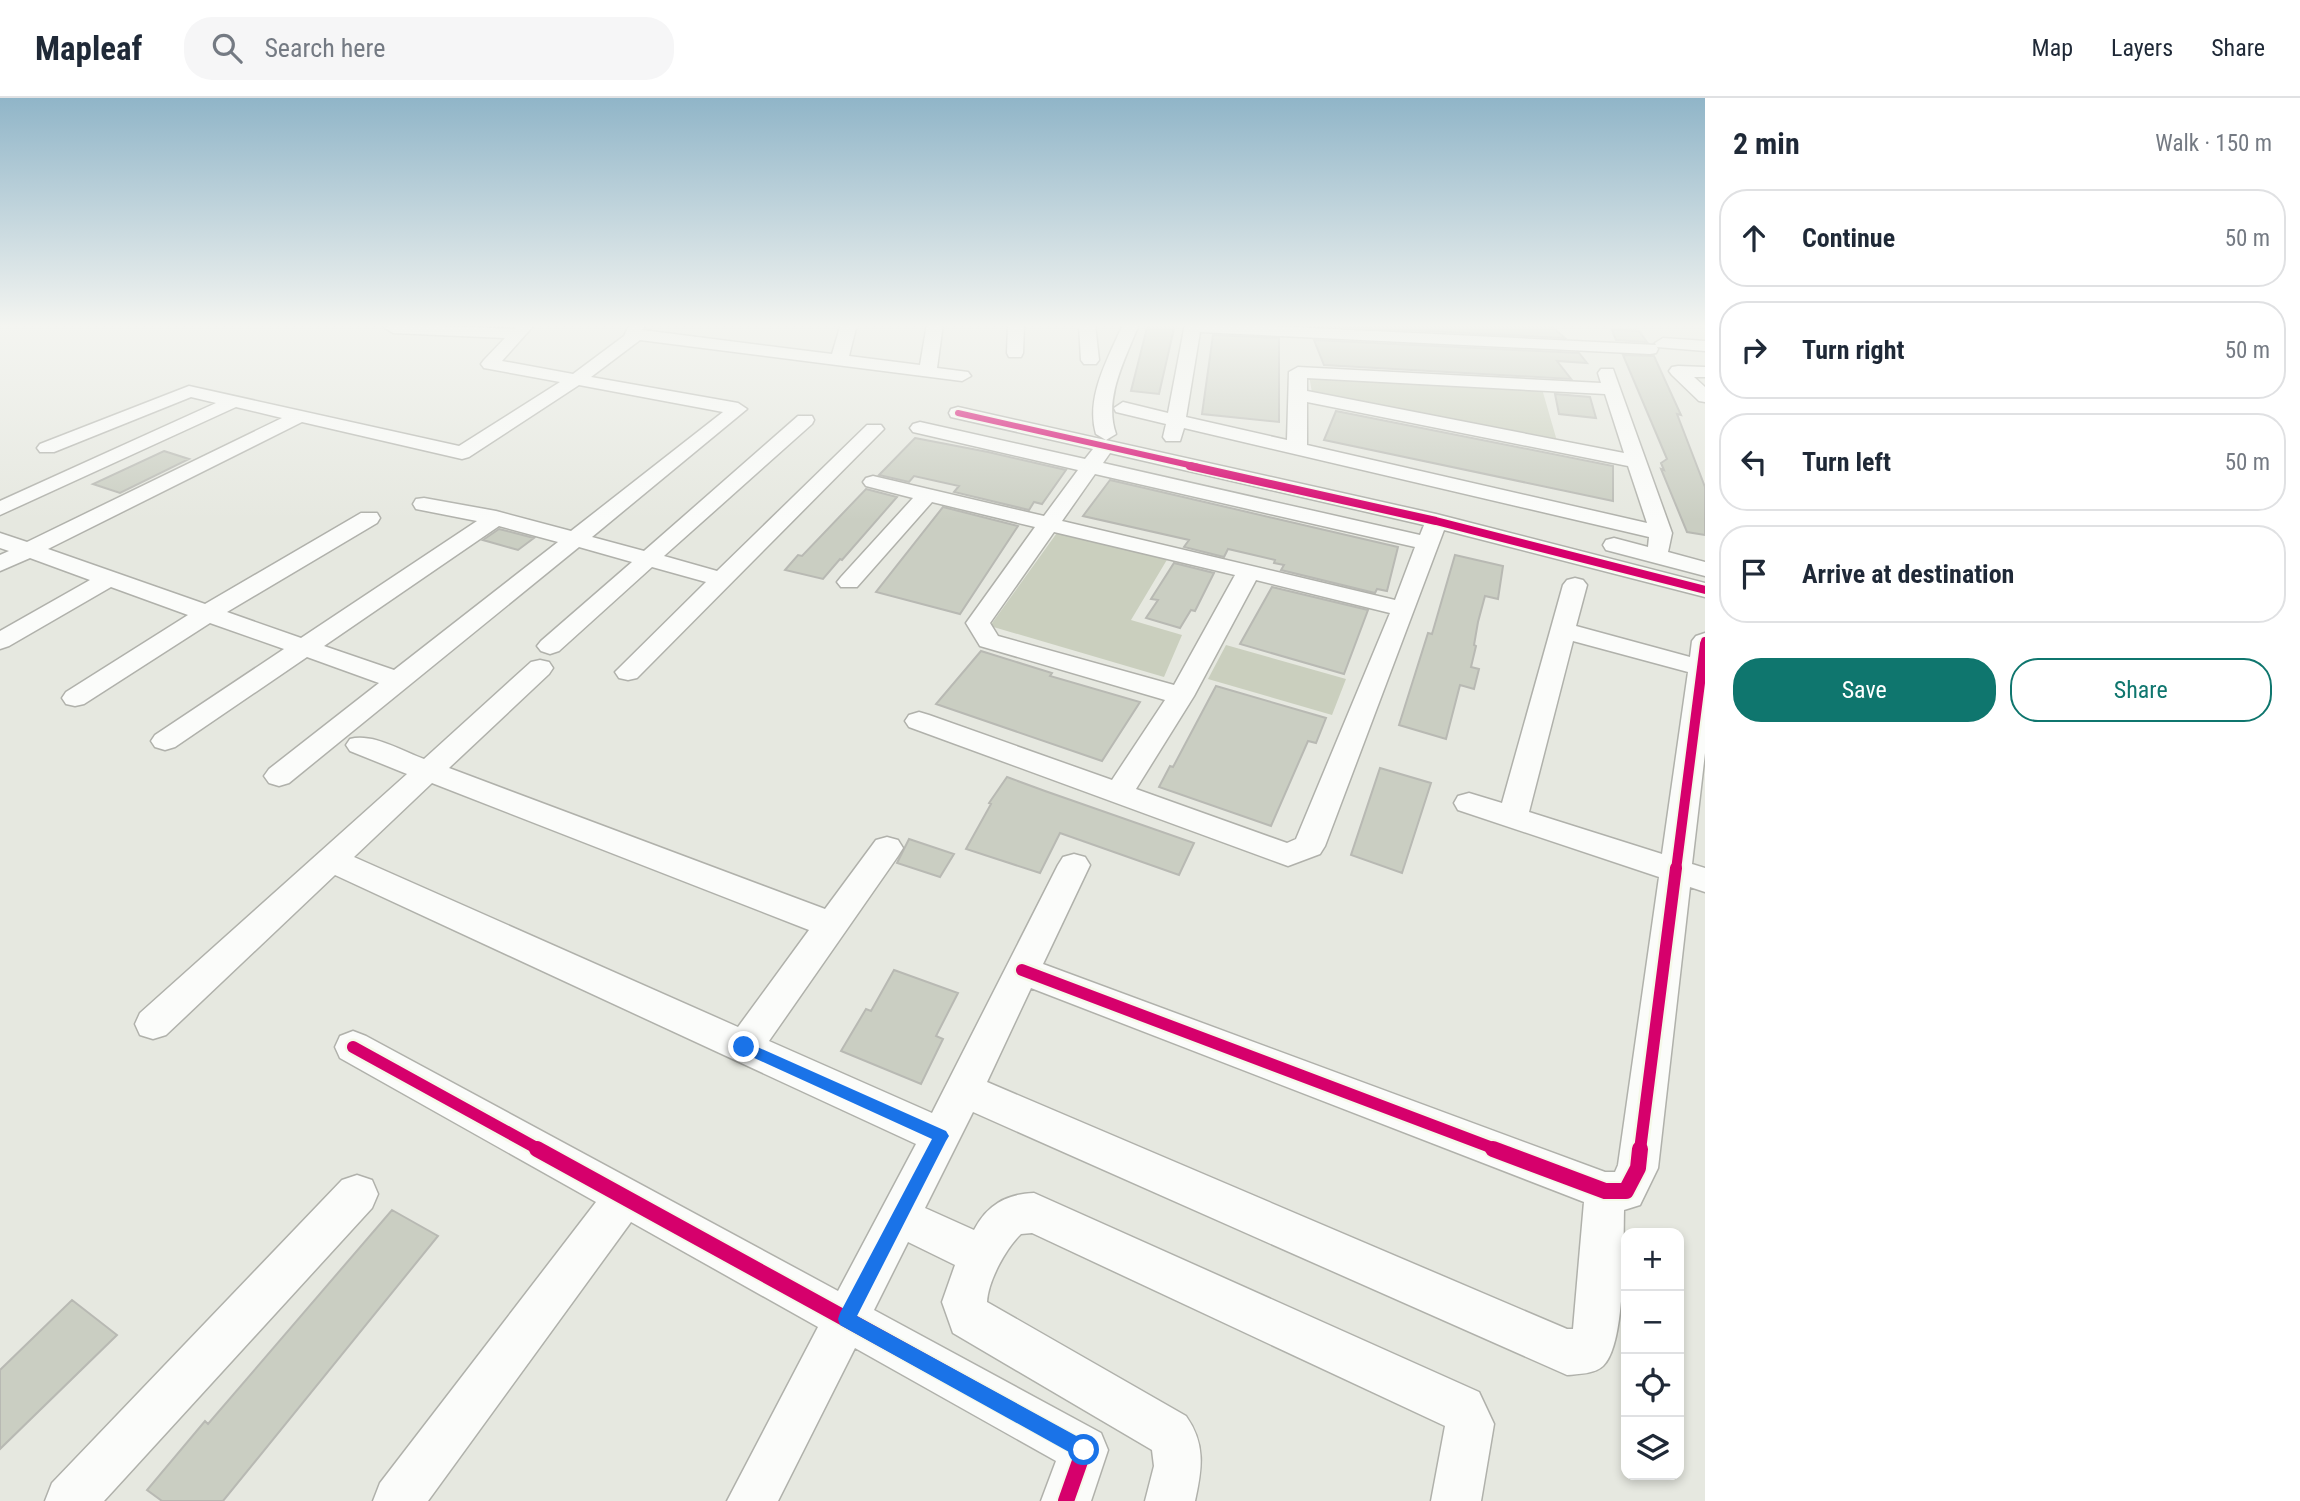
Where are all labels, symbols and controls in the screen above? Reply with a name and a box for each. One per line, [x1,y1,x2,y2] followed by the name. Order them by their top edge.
[184,17,674,80] search box
[35,29,142,68] text: Mapleaf
[208,29,246,67] icon: search
[264,33,385,63] text: Search here
[2032,34,2073,62] text: Map
[2111,34,2173,62] text: Layers
[2211,34,2265,62] text: Share
[1733,126,1800,161] text: 2 min
[2155,130,2272,157] text: Walk · 150 m
[1735,219,1773,257] icon: ahead
[1802,223,1895,253] text: Continue
[2225,225,2270,252] text: 50 m
[1735,331,1773,369] icon: right
[1802,335,1904,365] text: Turn right
[2225,337,2270,364] text: 50 m
[1735,443,1773,481] icon: left
[1802,447,1891,477] text: Turn left
[2225,449,2270,476] text: 50 m
[1735,555,1773,593] icon: arrive
[1802,559,2014,589] text: Arrive at destination
[1733,658,1996,722] button: Save
[2010,658,2272,722] button: Share
[728,1031,759,1062] route end
[1621,1228,1684,1480] map controls
[1621,1228,1684,1291] button: +
[1621,1291,1684,1354] button: −
[1621,1354,1684,1417] button: locate
[1621,1417,1684,1480] button: layers
[1068,1434,1099,1465] route start

